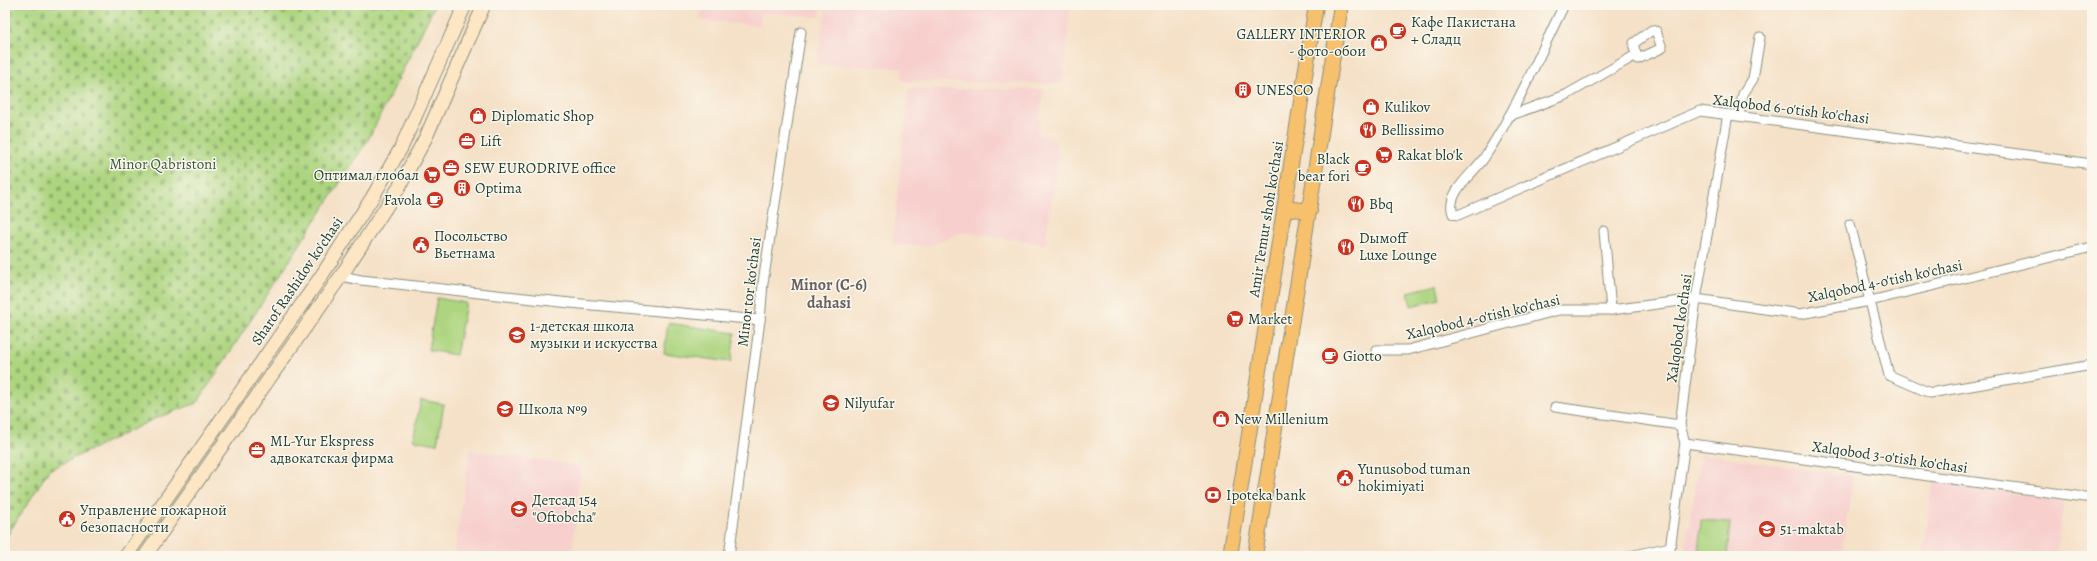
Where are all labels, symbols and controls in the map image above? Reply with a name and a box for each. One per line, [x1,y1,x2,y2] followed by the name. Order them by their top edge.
[1411,12,1516,49] place label: Кафе Пакистана + Сладц
[1388,21,1408,41] cafe icon: Кафе Пакистана + Сладц
[1236,24,1367,61] place label: GALLERY INTERIOR - фото-обои
[1369,33,1389,53] shop icon: GALLERY INTERIOR - фото-обои
[1233,80,1253,100] building icon: UNESCO
[1256,80,1313,100] place label: UNESCO
[1712,89,1870,129] street label: Xalqobod 6-o'tish ko'chasi
[1361,97,1381,117] shop icon: Kulikov
[1384,97,1431,117] place label: Kulikov
[468,106,488,126] shop icon: Diplomatic Shop
[491,106,594,126] place label: Diplomatic Shop
[1358,120,1378,140] restaurant icon: Bellissimo
[1381,120,1444,140] place label: Bellissimo
[457,131,477,151] office icon: Lift
[480,131,502,151] place label: Lift
[1244,140,1288,299] street label: Amir Temur shoh ko'chasi
[1374,145,1394,165] supermarket icon: Rakat blo'k
[1397,145,1463,165] place label: Rakat blo'k
[1298,149,1351,186] place label: Black bear fori
[109,154,217,174] park label: Minor Qabristoni
[441,158,461,178] office icon: SEW EURODRIVE office
[464,158,616,178] place label: SEW EURODRIVE office
[1353,158,1373,178] cafe icon: Black bear fori
[314,165,419,185] place label: Оптимал глобал
[422,165,442,185] supermarket icon: Оптимал глобал
[452,178,472,198] building icon: Optima
[475,178,522,198] place label: Optima
[384,190,422,210] place label: Favola
[425,190,445,210] cafe icon: Favola
[1346,194,1366,214] restaurant icon: Bbq
[1369,194,1394,214] place label: Bbq
[247,213,347,349] street label: Sharof Rashidov ko'chasi
[434,226,508,263] place label: Посольство Вьетнама
[1359,228,1437,265] place label: Dымоff Luxe Lounge
[411,235,431,255] public building icon: Посольство Вьетнама
[732,236,766,348] street label: Minor tor ko'chasi
[1336,237,1356,257] restaurant icon: Dымоff Luxe Lounge
[1806,255,1964,307] street label: Xalqobod 4-o'tish ko'chasi
[1661,272,1697,384] street label: Xalqobod ko'chasi
[791,274,867,314] district label: Minor (C-6) dahasi
[1404,290,1562,344] street label: Xalqobod 4-o'tish ko'chasi
[1225,309,1245,329] supermarket icon: Market
[1248,309,1292,329] place label: Market
[530,316,658,353] place label: 1-детская школа музыки и искусства
[507,325,527,345] school or university icon: 1-детская школа музыки и искусства
[1320,346,1340,366] cafe icon: Giotto
[1343,346,1382,366] place label: Giotto
[821,393,841,413] school or university icon: Nilyufar
[844,393,895,413] place label: Nilyufar
[495,399,515,419] school or university icon: Школа №9
[518,399,588,419] place label: Школа №9
[1211,409,1231,429] shop icon: New Millenium
[1234,409,1329,429] place label: New Millenium
[270,431,394,468] place label: ML-Yur Ekspress адвокатская фирма
[1811,436,1969,478] street label: Xalqobod 3-o'tish ko'chasi
[247,440,267,460] office icon: ML-Yur Ekspress адвокатская фирма
[1357,459,1470,496] place label: Yunusobod tuman hokimiyati
[1335,468,1355,488] public building icon: Yunusobod tuman hokimiyati
[1203,485,1223,505] bank icon: Ipoteka bank
[1226,485,1306,505] place label: Ipoteka bank
[532,490,597,527] place label: Детсад 154 "Oftobcha"
[509,499,529,519] school or university icon: Детсад 154 "Oftobcha"
[80,500,227,537] place label: Управление пожарной безопасности
[57,509,77,529] public building icon: Управление пожарной безопасности
[1757,519,1777,539] school or university icon: 51-maktab
[1780,519,1844,539] place label: 51-maktab

